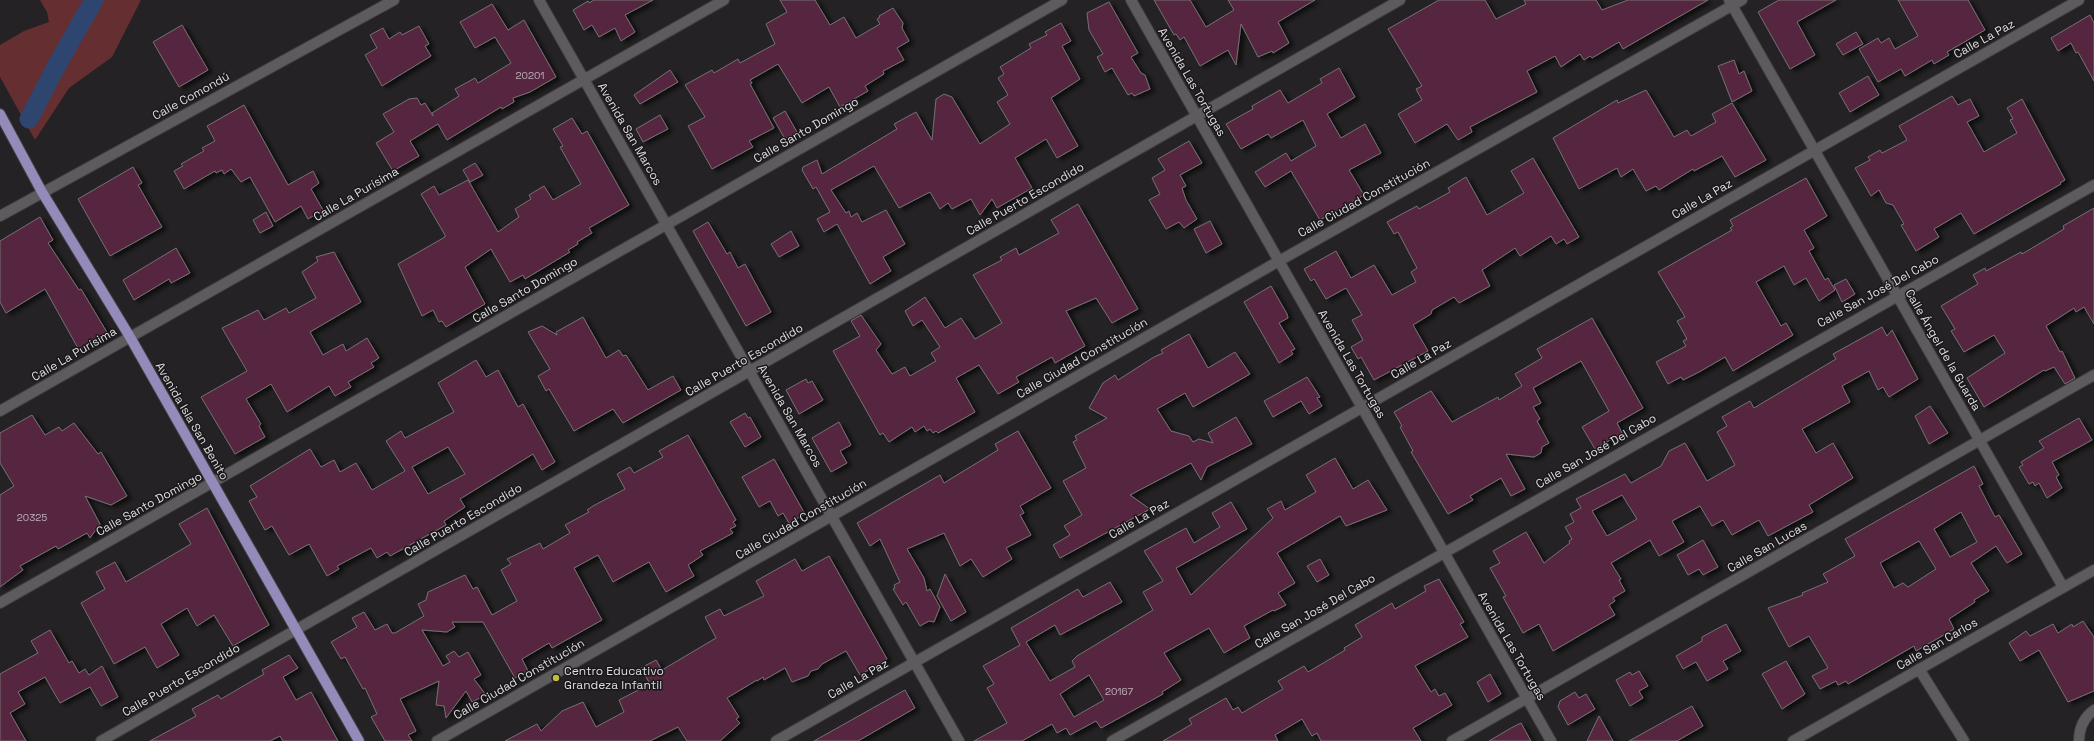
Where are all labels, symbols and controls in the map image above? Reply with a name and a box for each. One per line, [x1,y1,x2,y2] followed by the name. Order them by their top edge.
[1951,16,2017,62] street label: Calle La Paz
[1154,25,1230,139] street label: Avenida Las Tortugas
[150,68,232,124] street label: Calle Comondú
[515,69,545,82] house number: 20201
[594,80,666,188] street label: Avenida San Marcos
[750,93,862,167] street label: Calle Santo Domingo
[1295,155,1433,241] street label: Calle Ciudad Constitución
[963,159,1087,239] street label: Calle Puerto Escondido
[311,163,402,225] street label: Calle La Purísima
[1669,175,1735,223] street label: Calle La Paz
[1814,251,1942,331] street label: Calle San José Del Cabo
[469,253,581,327] street label: Calle Santo Domingo
[1902,286,1985,414] street label: Calle Ángel de la Guarda
[1314,307,1390,421] street label: Avenida Las Tortugas
[1014,314,1150,402] street label: Calle Ciudad Constitución
[682,320,806,400] street label: Calle Puerto Escondido
[29,323,120,385] street label: Calle La Purísima
[1388,335,1454,383] street label: Calle La Paz
[152,359,232,483] street label: Avenida Isla San Benito
[754,362,826,470] street label: Avenida San Marcos
[1533,410,1659,492] street label: Calle San José Del Cabo
[93,468,205,540] street label: Calle Santo Domingo
[733,475,869,563] street label: Calle Ciudad Constitución
[401,480,525,560] street label: Calle Puerto Escondido
[1106,495,1172,543] street label: Calle La Paz
[17,511,47,524] house number: 20325
[1724,518,1810,576] street label: Calle San Lucas
[1252,570,1378,652] street label: Calle San José Del Cabo
[1474,589,1550,703] street label: Avenida Las Tortugas
[1894,614,1980,674] street label: Calle San Carlos
[451,635,587,723] street label: Calle Ciudad Constitución
[119,640,243,720] street label: Calle Puerto Escondido
[825,655,891,703] street label: Calle La Paz
[564,663,664,693] place label: Centro Educativo Grandeza Infantil
[551,673,561,683] marker: Centro Educativo Grandeza Infantil
[1105,685,1133,698] house number: 20167

